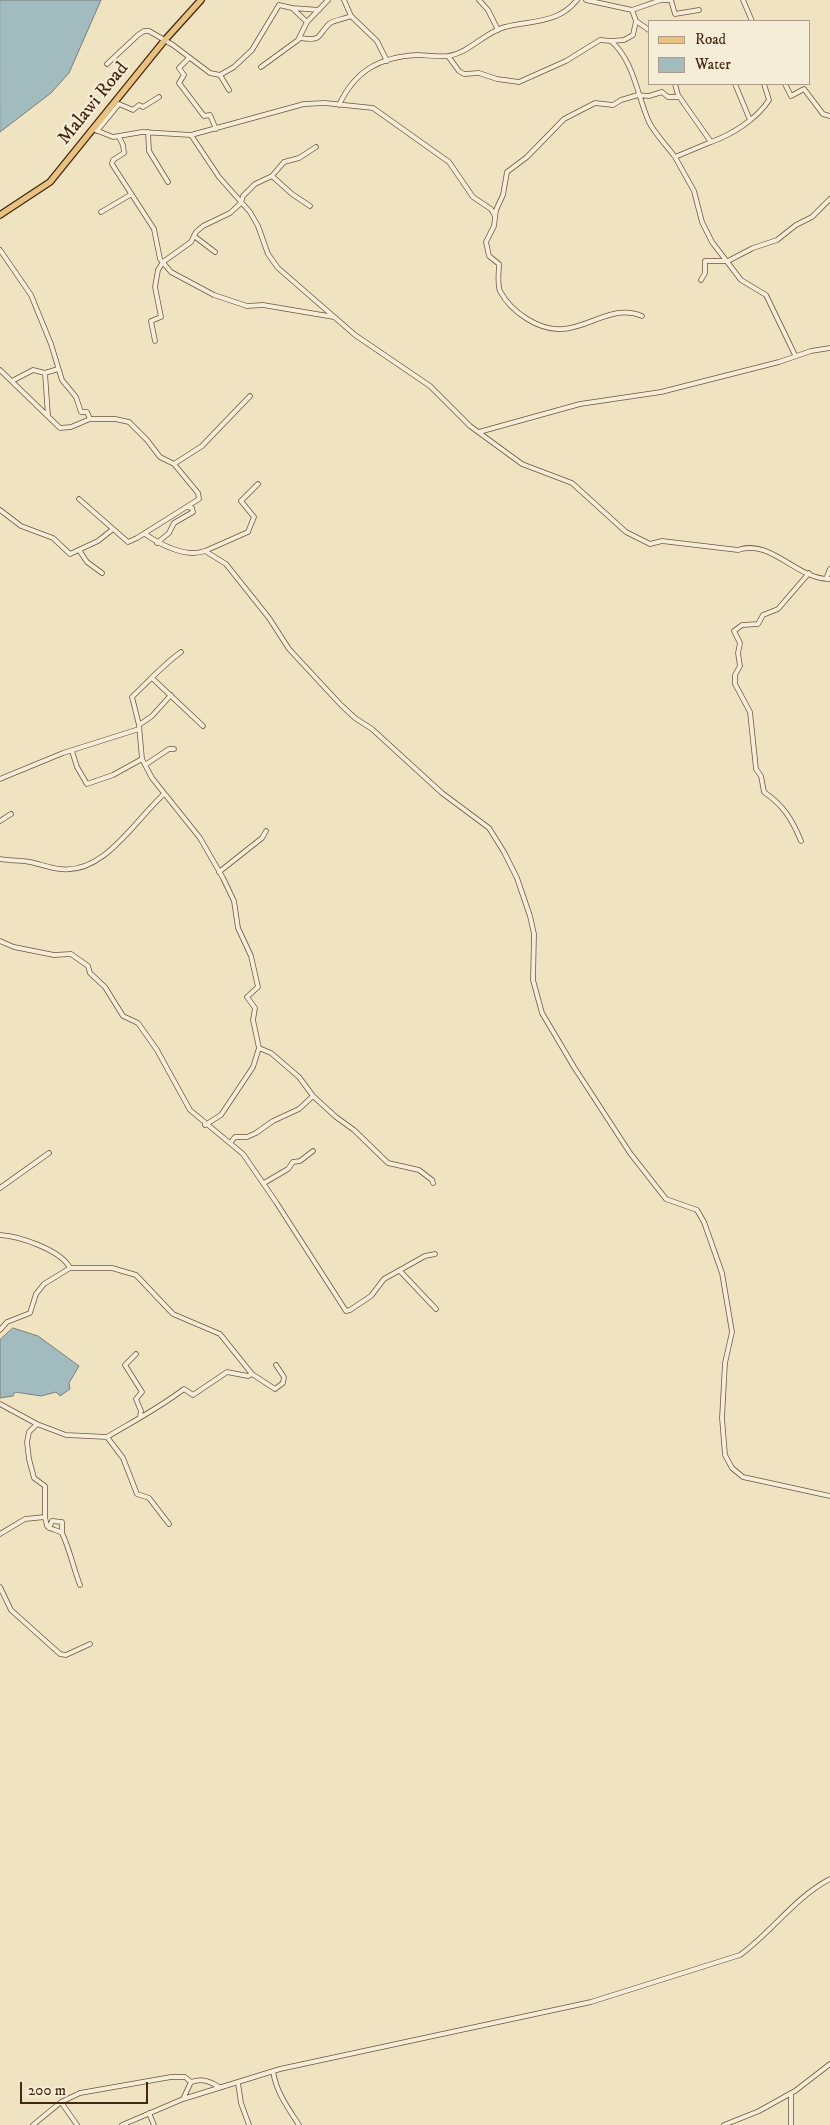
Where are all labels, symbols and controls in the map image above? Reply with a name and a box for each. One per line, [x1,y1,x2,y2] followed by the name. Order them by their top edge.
[648,20,810,85] legend
[695,30,726,49] text: Road
[695,55,731,74] text: Water
[54,58,134,150] street label: Malawi Road
[22,2072,150,2104] scale bar
[28,2081,66,2100] text: 200 m

